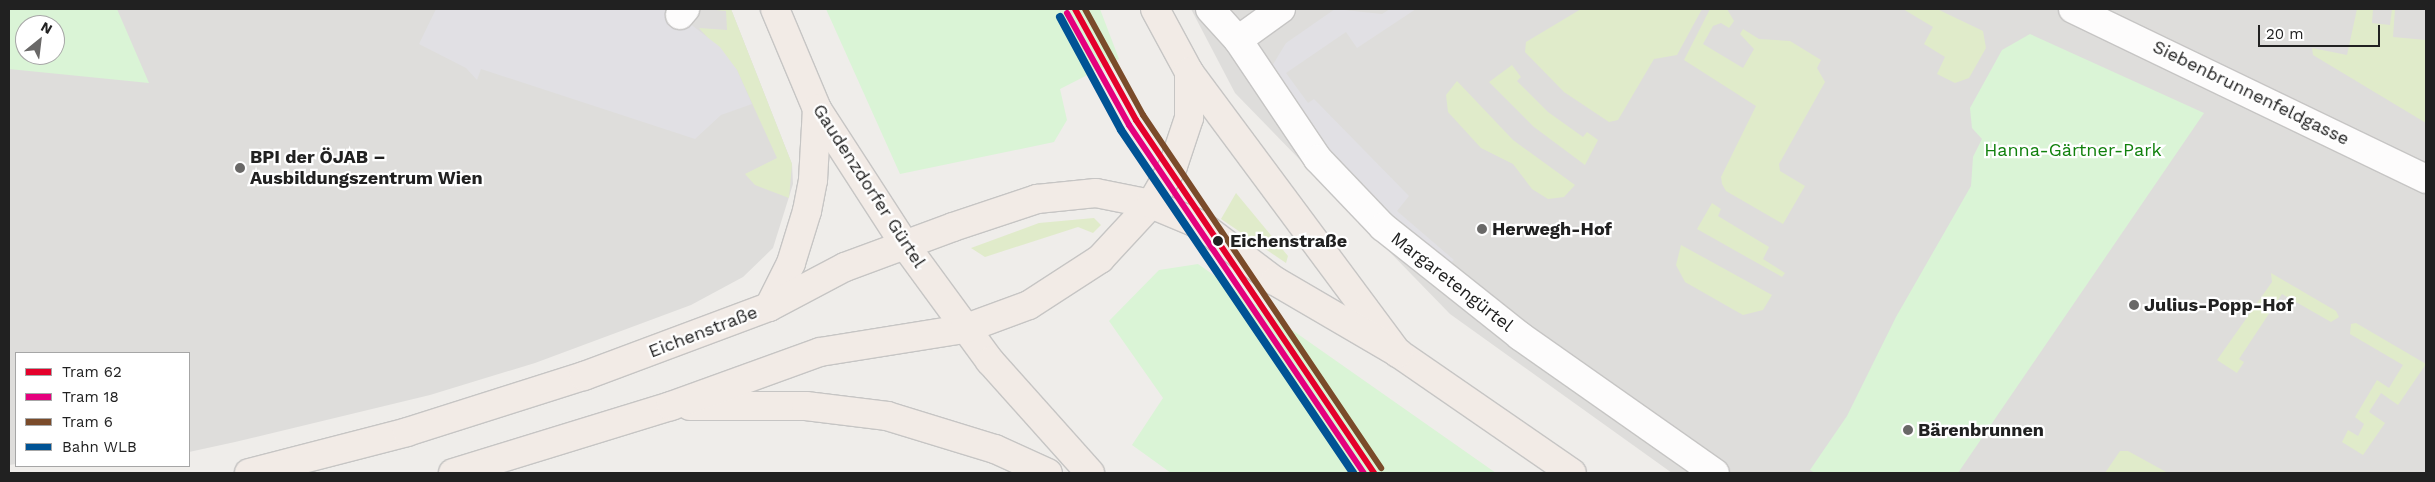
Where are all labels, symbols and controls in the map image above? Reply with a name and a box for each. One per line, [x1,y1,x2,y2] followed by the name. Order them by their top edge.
[15,15,65,65] north arrow
[2260,15,2382,47] scale bar
[38,18,55,37] text: N
[2266,25,2304,43] text: 20 m
[2149,36,2353,150] street label: Siebenbrunnenfeldgasse
[808,100,930,272] street label: Gaudenzdorfer Gürtel
[1984,139,2162,161] park label: Hanna-Gärtner-Park
[250,147,483,190] place label: BPI der ÖJAB – Ausbildungszentrum Wien
[234,162,246,174] marker: BPI der ÖJAB – Ausbildungszentrum Wien
[1492,218,1612,240] place label: Herwegh-Hof
[1476,223,1488,235] marker: Herwegh-Hof
[1387,228,1517,336] street label: Margaretengürtel
[1230,230,1347,252] place label: Eichenstraße
[1209,232,1227,250] marker: Eichenstraße
[2144,294,2294,316] place label: Julius-Popp-Hof
[2128,299,2140,311] marker: Julius-Popp-Hof
[646,301,760,363] street label: Eichenstraße
[15,352,190,467] legend
[62,363,122,381] text: Tram 62
[62,388,119,406] text: Tram 18
[62,413,113,431] text: Tram 6
[1918,419,2044,441] place label: Bärenbrunnen
[1902,424,1914,436] marker: Bärenbrunnen
[62,438,137,456] text: Bahn WLB

